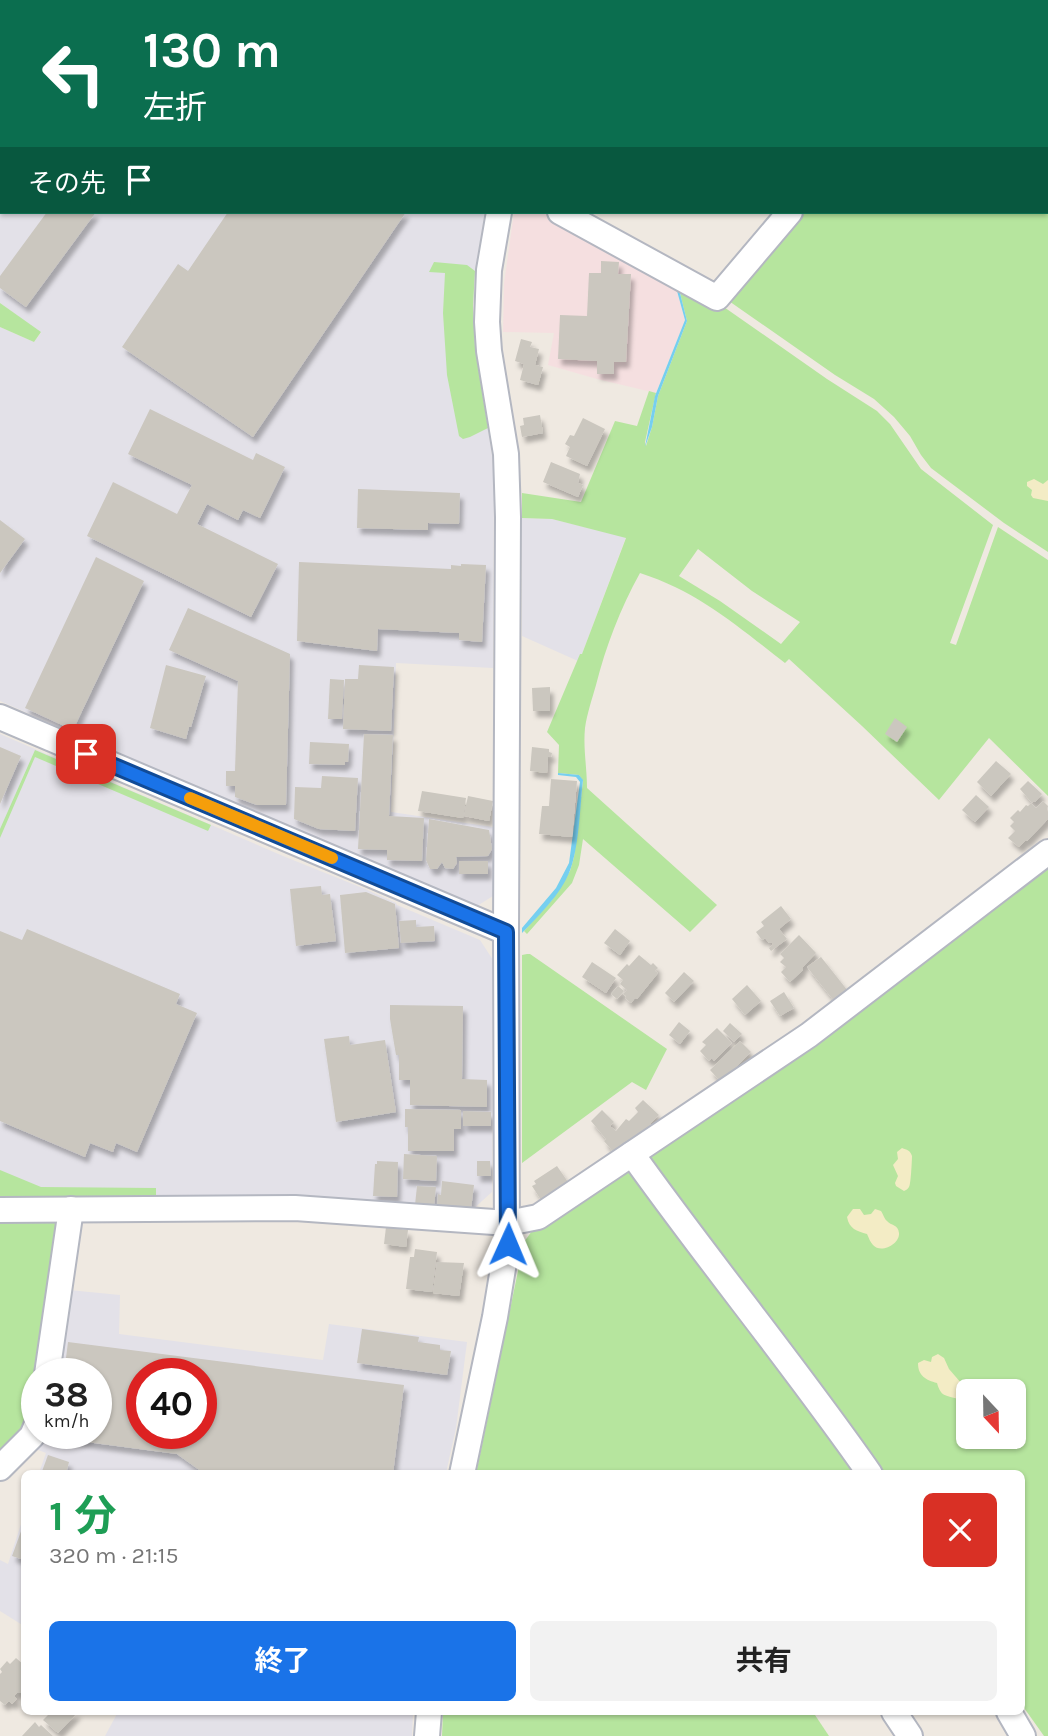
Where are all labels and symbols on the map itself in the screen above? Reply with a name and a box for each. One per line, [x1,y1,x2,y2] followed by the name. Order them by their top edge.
[56,724,116,784] pin
[471,1207,545,1281] position arrow
[126,1358,217,1449] speed limit sign: 40
[956,1379,1026,1449] north arrow

